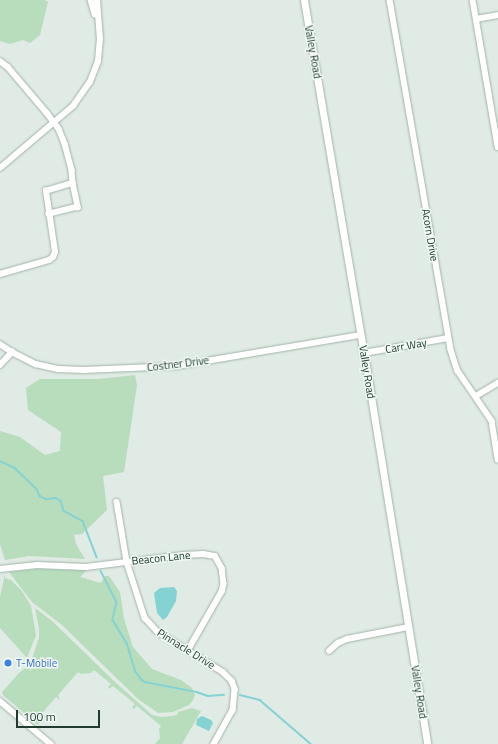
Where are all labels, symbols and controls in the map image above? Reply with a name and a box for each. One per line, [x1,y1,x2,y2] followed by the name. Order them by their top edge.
[302,24,324,80] street label: Valley Road
[419,208,441,262] street label: Acorn Drive
[384,336,428,356] street label: Carr Way
[356,344,378,400] street label: Valley Road
[146,354,210,374] street label: Costner Drive
[131,548,191,568] street label: Beacon Lane
[155,626,217,672] street label: Pinnacle Drive
[16,656,57,670] place label: T-Mobile
[3,658,13,668] marker: T-Mobile
[408,664,430,720] street label: Valley Road
[18,702,102,728] scale bar
[23,707,56,726] text: 100 m

